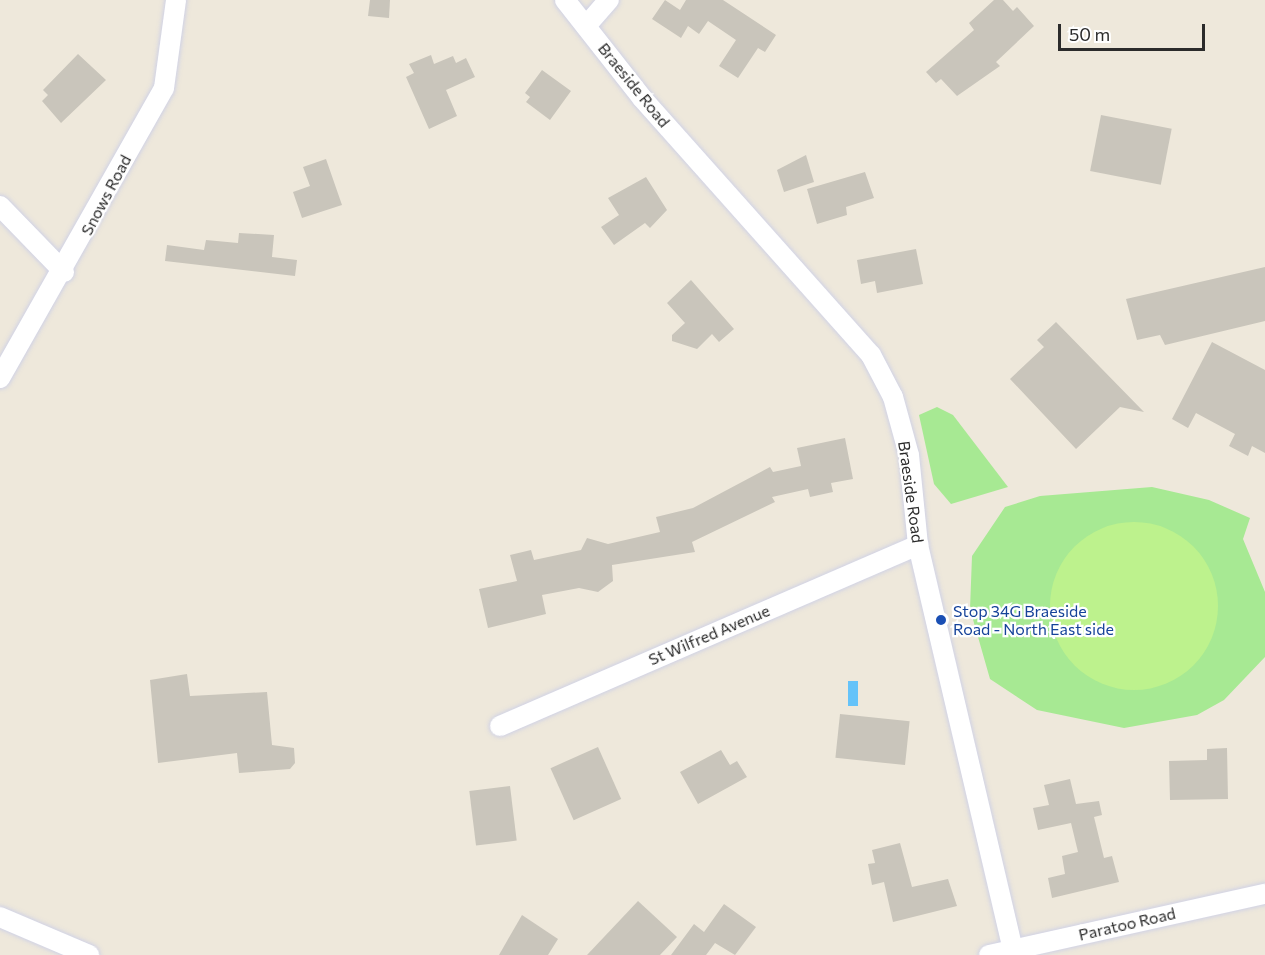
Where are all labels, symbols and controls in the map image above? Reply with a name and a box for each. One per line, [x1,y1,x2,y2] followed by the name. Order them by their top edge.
[1061,12,1208,50] scale bar
[1069,23,1110,45] text: 50 m
[594,39,674,131] street label: Braeside Road
[77,152,135,238] street label: Snows Road
[894,440,928,544] street label: Braeside Road
[645,601,773,669] street label: St Wilfred Avenue
[953,601,1114,639] place label: Stop 34G Braeside Road - North East side
[934,613,948,627] marker: Stop 34G Braeside Road - North East side
[1077,904,1177,944] street label: Paratoo Road

